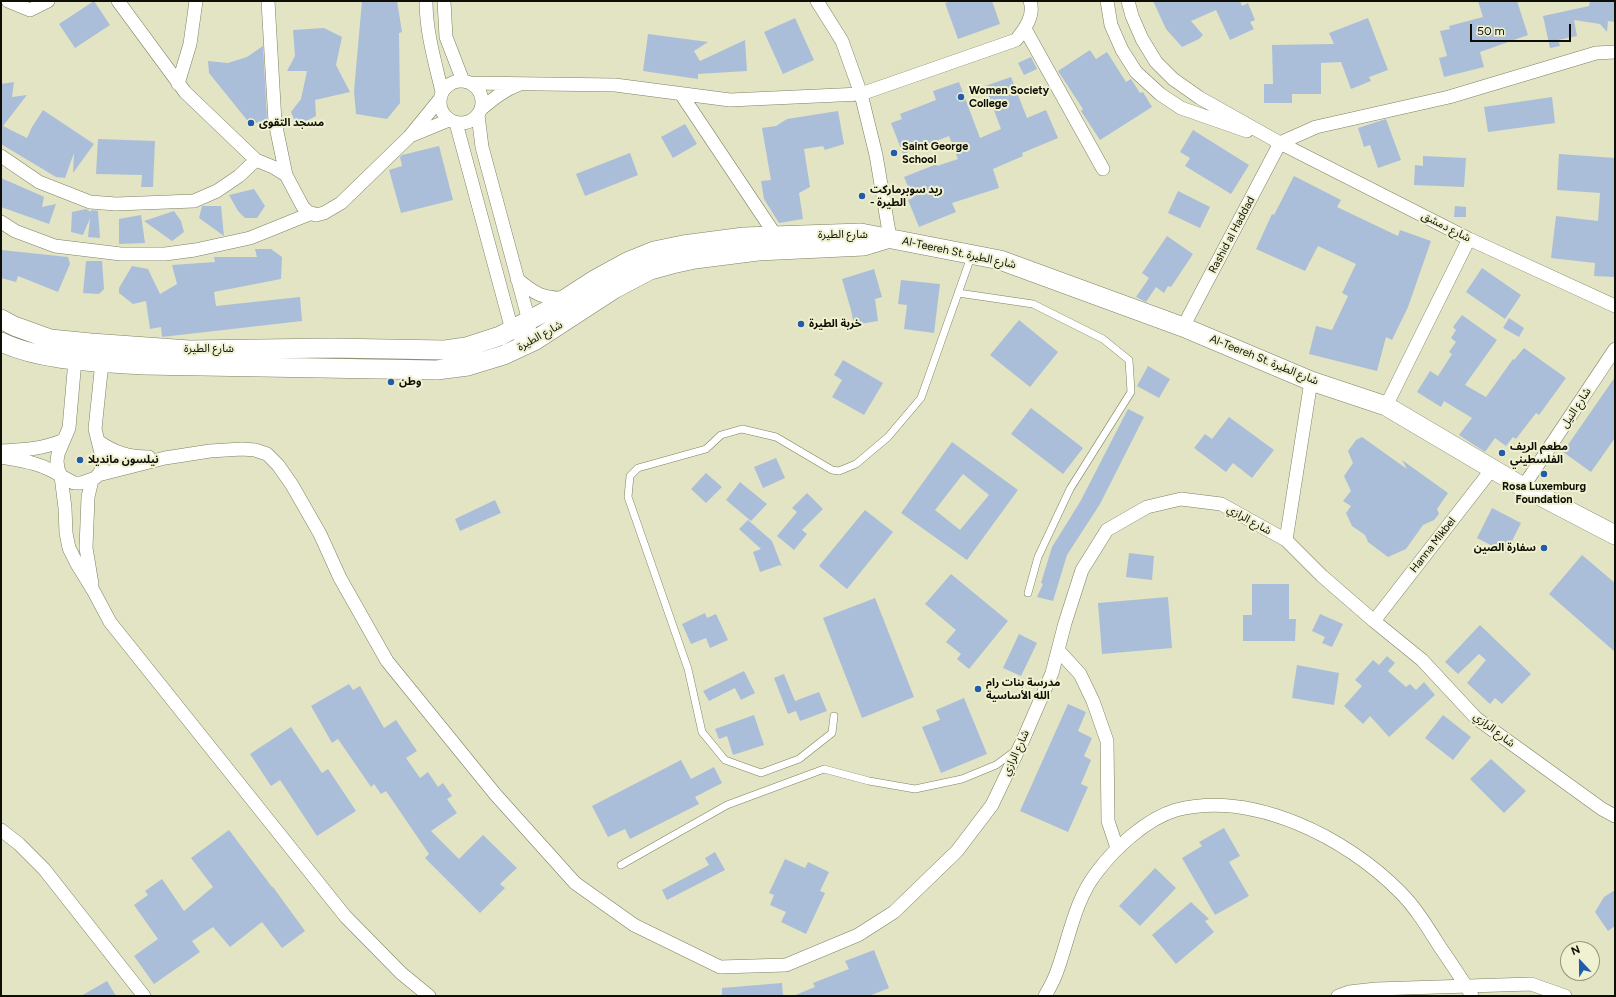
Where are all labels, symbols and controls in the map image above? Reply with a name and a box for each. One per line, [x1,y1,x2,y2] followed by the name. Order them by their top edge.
[1472,16,1573,42] scale bar
[1477,24,1505,38] text: 50 m
[969,84,1049,110] place label: Women Society College
[956,92,966,102] marker: Women Society College
[259,116,324,130] place label: مسجد التقوى
[246,118,256,128] marker: مسجد التقوى
[902,140,968,166] place label: Saint George School
[889,148,899,158] marker: Saint George School
[870,183,943,209] place label: ريد سوبرماركت - الطيرة
[857,191,867,201] marker: ريد سوبرماركت - الطيرة
[1206,194,1258,276] street label: Rashid al Haddad
[1419,209,1473,245] street label: شارع دمشق
[818,228,868,242] street label: شارع الطيرة
[901,234,1017,272] street label: Al-Teereh St. شارع الطيرة
[809,317,862,331] place label: خربة الطيرة
[515,318,565,354] street label: شارع الطيرة
[796,319,806,329] marker: خربة الطيرة
[1208,332,1320,388] street label: Al-Teereh St. شارع الطيرة
[184,342,234,356] street label: شارع الطيرة
[399,375,421,389] place label: وطن
[386,377,396,387] marker: وطن
[1558,385,1594,431] street label: شارع النيل
[1510,440,1568,466] place label: مطعم الريف الفلسطيني
[1497,448,1507,458] marker: مطعم الريف الفلسطيني
[88,453,159,467] place label: نيلسون مانديلا
[75,455,85,465] marker: نيلسون مانديلا
[1539,469,1549,479] marker: Rosa Luxemburg Foundation
[1502,480,1586,506] place label: Rosa Luxemburg Foundation
[1224,502,1274,538] street label: شارع الرازي
[1407,515,1459,575] street label: Hanna Mikbel
[1474,541,1536,555] place label: سفارة الصين
[1539,543,1549,553] marker: سفارة الصين
[986,676,1060,702] place label: مدرسة بنات رام الله الأساسية
[973,684,983,694] marker: مدرسة بنات رام الله الأساسية
[1471,710,1517,750] street label: شارع الرازي
[1000,728,1032,778] street label: شارع الرازي
[1560,941,1600,981] north arrow
[1569,943,1582,958] text: N

